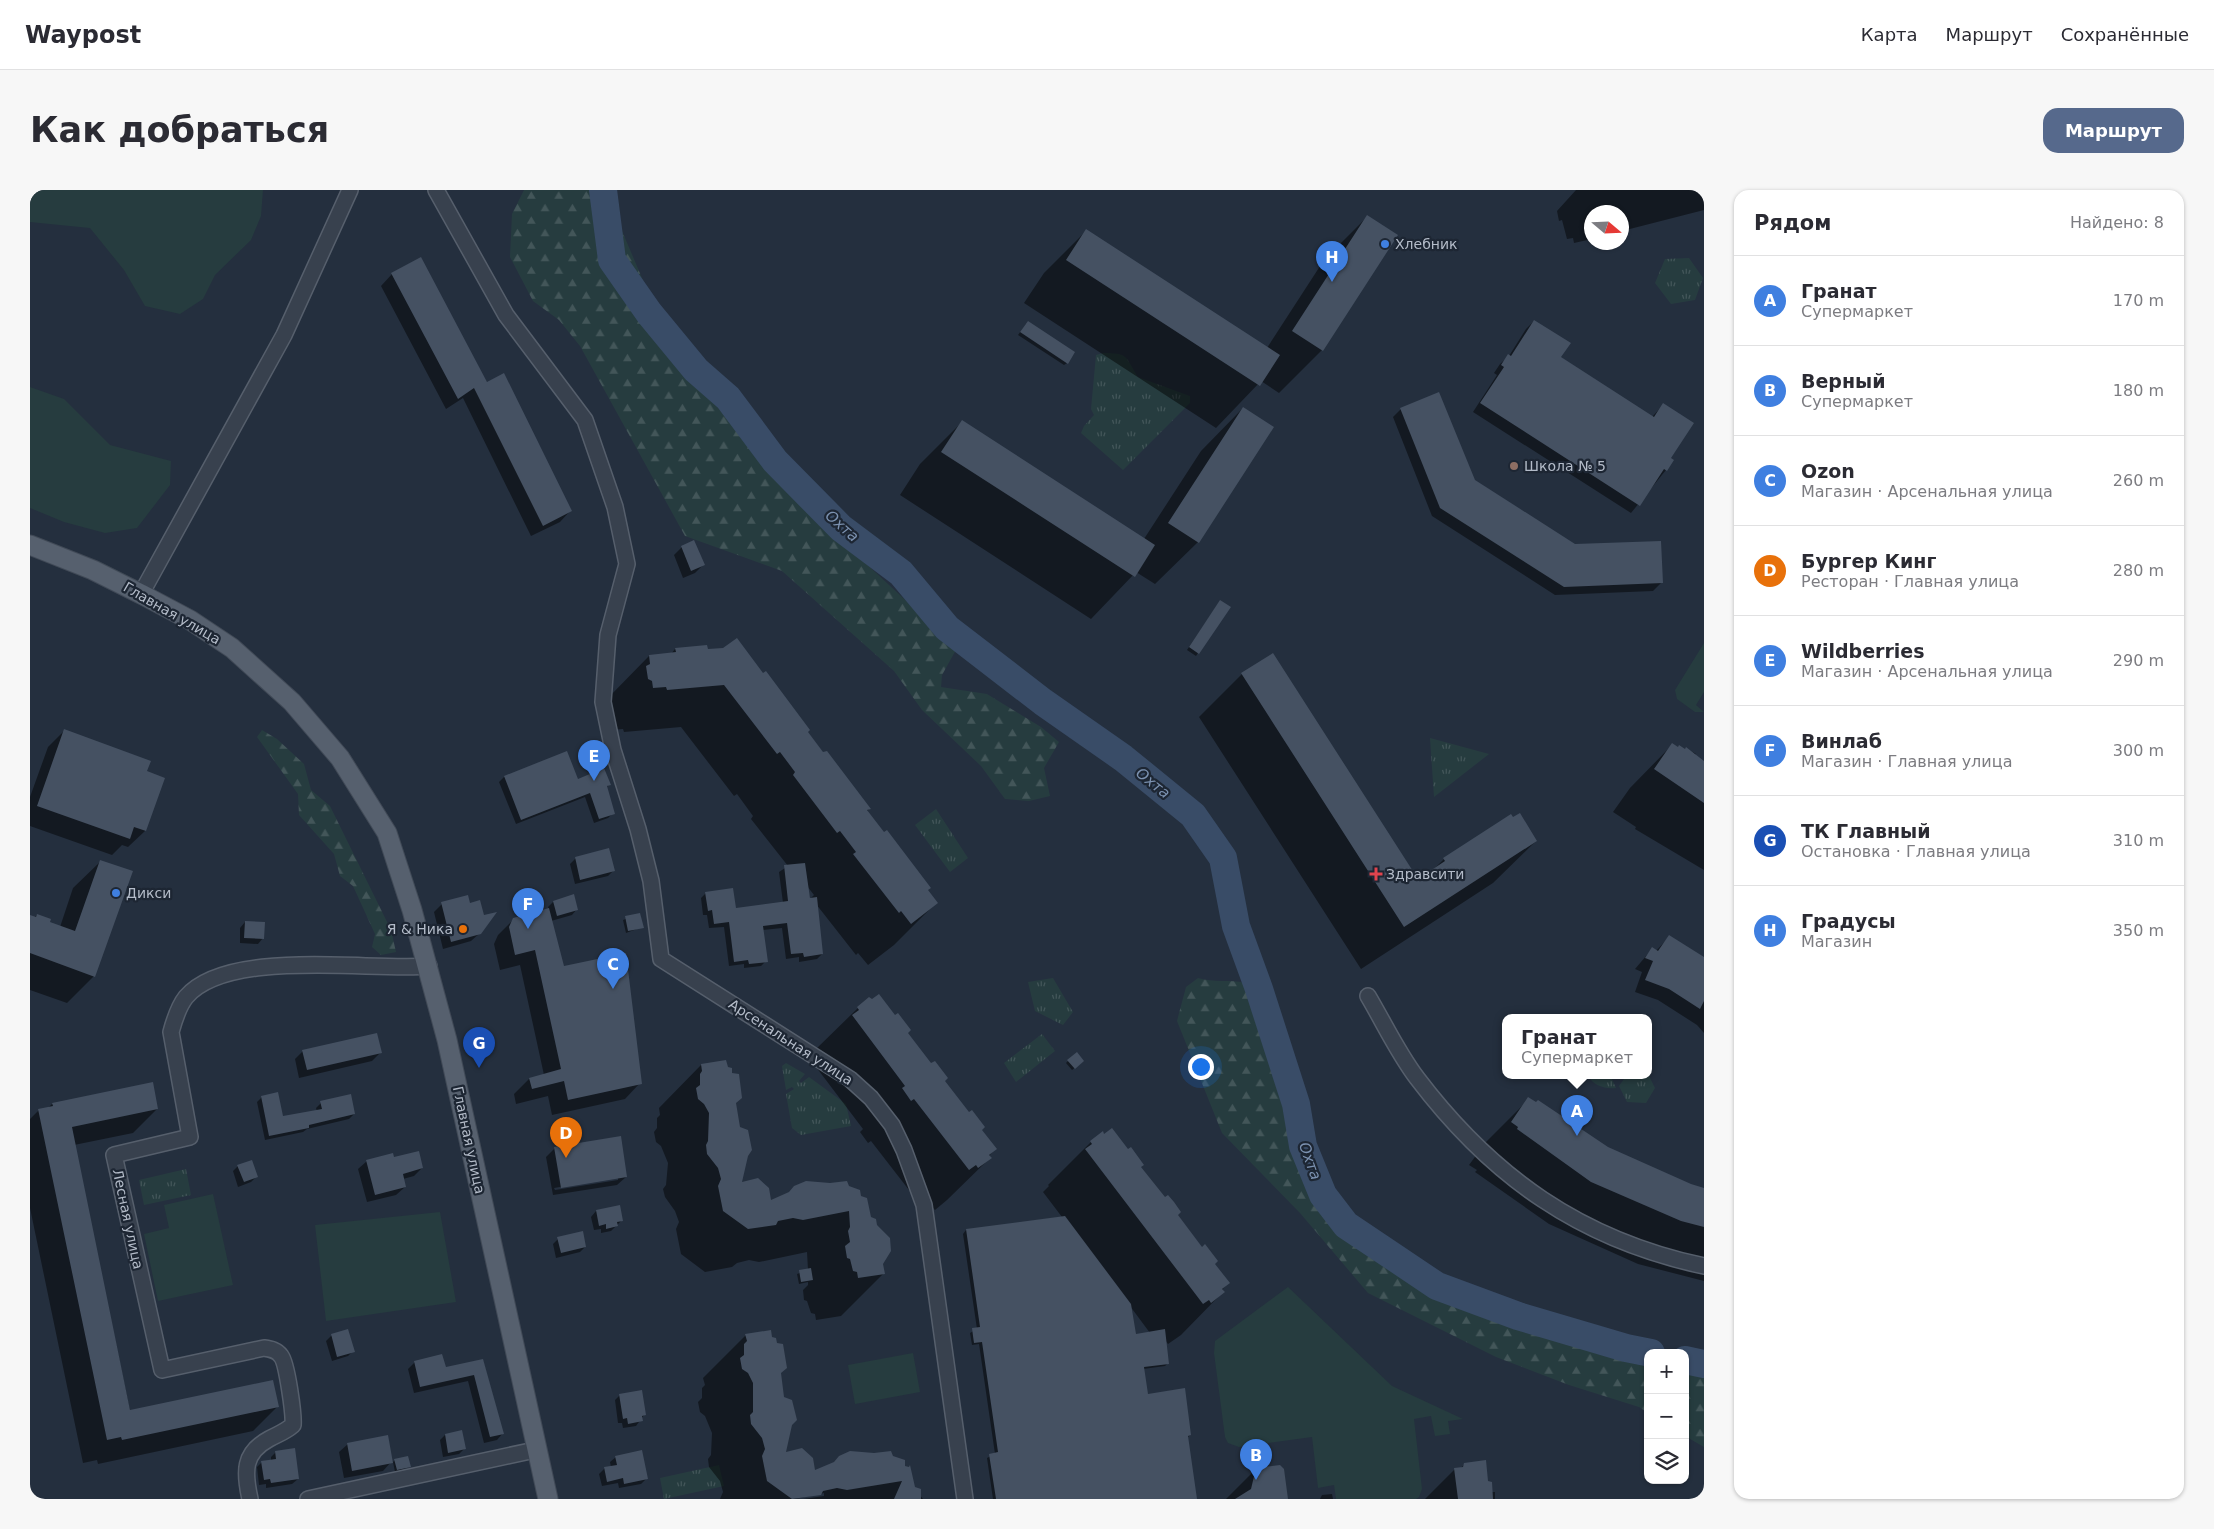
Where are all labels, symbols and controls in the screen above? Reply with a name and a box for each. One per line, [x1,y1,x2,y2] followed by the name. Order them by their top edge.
[25,21,141,49] text: Waypost
[1861,24,1918,45] text: Карта
[1946,24,2033,45] text: Маршрут
[2061,24,2189,45] text: Сохранённые
[2043,108,2184,153] button: Маршрут
[30,110,329,150] text: Как добраться
[1584,205,1629,250] north arrow
[1754,211,1831,235] text: Рядом
[2070,213,2164,232] text: Найдено: 8
[1395,236,1458,252] place label: Хлебник
[1379,238,1391,250] marker: Хлебник
[1316,241,1348,282] pin: H
[1801,280,1877,302] text: Гранат
[1764,291,1776,310] text: A
[2113,291,2164,310] text: 170 m
[1801,302,1913,321] text: Супермаркет
[1801,370,1886,392] text: Верный
[1764,381,1776,400] text: B
[2113,381,2164,400] text: 180 m
[1801,392,1913,411] text: Супермаркет
[1524,458,1606,474] place label: Школа № 5
[1508,460,1520,472] marker: Школа № 5
[1801,460,1855,482] text: Ozon
[1764,471,1776,490] text: C
[2113,471,2164,490] text: 260 m
[1801,482,2053,501] text: Магазин · Арсенальная улица
[822,507,862,545] water label: Охта
[1801,550,1936,572] text: Бургер Кинг
[1763,561,1777,580] text: D
[2113,561,2164,580] text: 280 m
[1801,572,2019,591] text: Ресторан · Главная улица
[121,579,223,647] street label: Главная улица
[1801,640,1925,662] text: Wildberries
[1765,651,1775,670] text: E
[2113,651,2164,670] text: 290 m
[1801,662,2053,681] text: Магазин · Арсенальная улица
[1801,730,1882,752] text: Винлаб
[578,740,610,781] pin: E
[1765,741,1775,760] text: F
[2113,741,2164,760] text: 300 m
[1801,752,2012,771] text: Магазин · Главная улица
[1132,764,1174,802] water label: Охта
[1801,820,1931,842] text: ТК Главный
[1763,831,1777,850] text: G
[2113,831,2164,850] text: 310 m
[1801,842,2031,861] text: Остановка · Главная улица
[1386,866,1464,882] place label: Здравсити
[1370,868,1382,880] marker: Здравсити
[126,885,171,901] place label: Дикси
[110,887,122,899] marker: Дикси
[512,888,544,929] pin: F
[1801,910,1896,932] text: Градусы
[387,921,453,937] place label: Я & Ника
[1763,921,1777,940] text: H
[2113,921,2164,940] text: 350 m
[457,923,469,935] marker: Я & Ника
[1801,932,1872,951] text: Магазин
[597,948,629,989] pin: C
[726,996,856,1088] street label: Арсенальная улица
[1502,1014,1652,1079] popup
[1521,1026,1597,1048] text: Гранат
[463,1027,495,1068] pin: G
[1521,1048,1633,1067] text: Супермаркет
[1188,1054,1214,1080] your location
[450,1085,488,1195] street label: Главная улица
[1561,1095,1593,1136] pin: A
[550,1117,582,1158] pin: D
[1295,1140,1325,1182] water label: Охта
[110,1168,146,1270] street label: Лесная улица
[1644,1349,1689,1484] map controls
[1644,1349,1689,1394] button: +
[1644,1394,1689,1439] button: −
[1240,1439,1272,1480] pin: B
[1644,1439,1689,1484] button: layers

